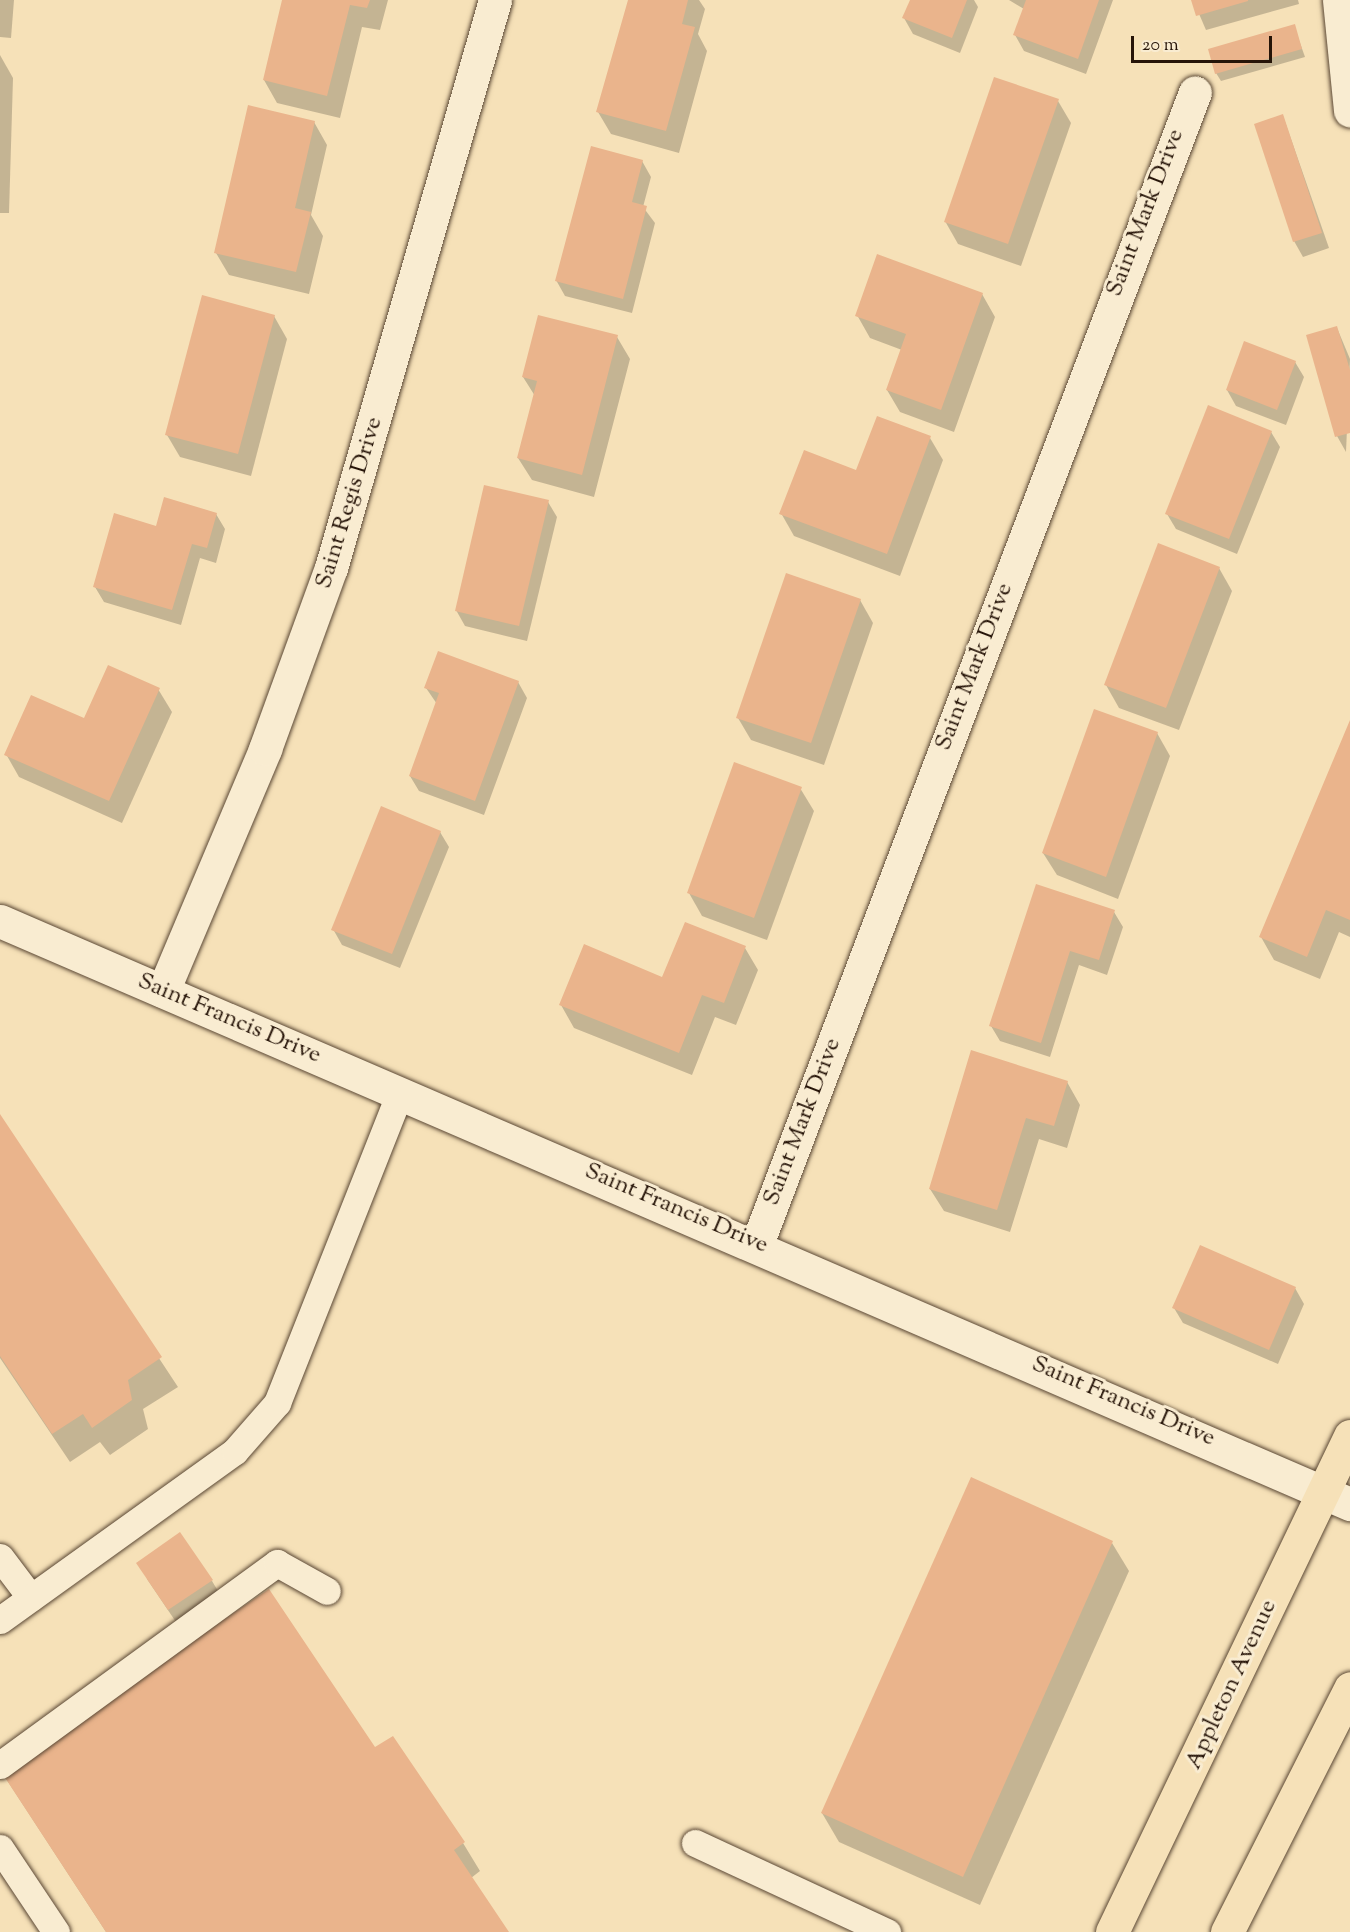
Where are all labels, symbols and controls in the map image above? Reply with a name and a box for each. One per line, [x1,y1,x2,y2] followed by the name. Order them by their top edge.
[1134,24,1275,62] scale bar
[1142,33,1179,59] text: 20 m
[1101,125,1191,301] street label: Saint Mark Drive
[310,414,390,592] street label: Saint Regis Drive
[930,579,1020,755] street label: Saint Mark Drive
[133,967,325,1071] street label: Saint Francis Drive
[758,1034,848,1210] street label: Saint Mark Drive
[580,1157,772,1261] street label: Saint Francis Drive
[1027,1350,1219,1454] street label: Saint Francis Drive
[1180,1596,1284,1774] street label: Appleton Avenue

